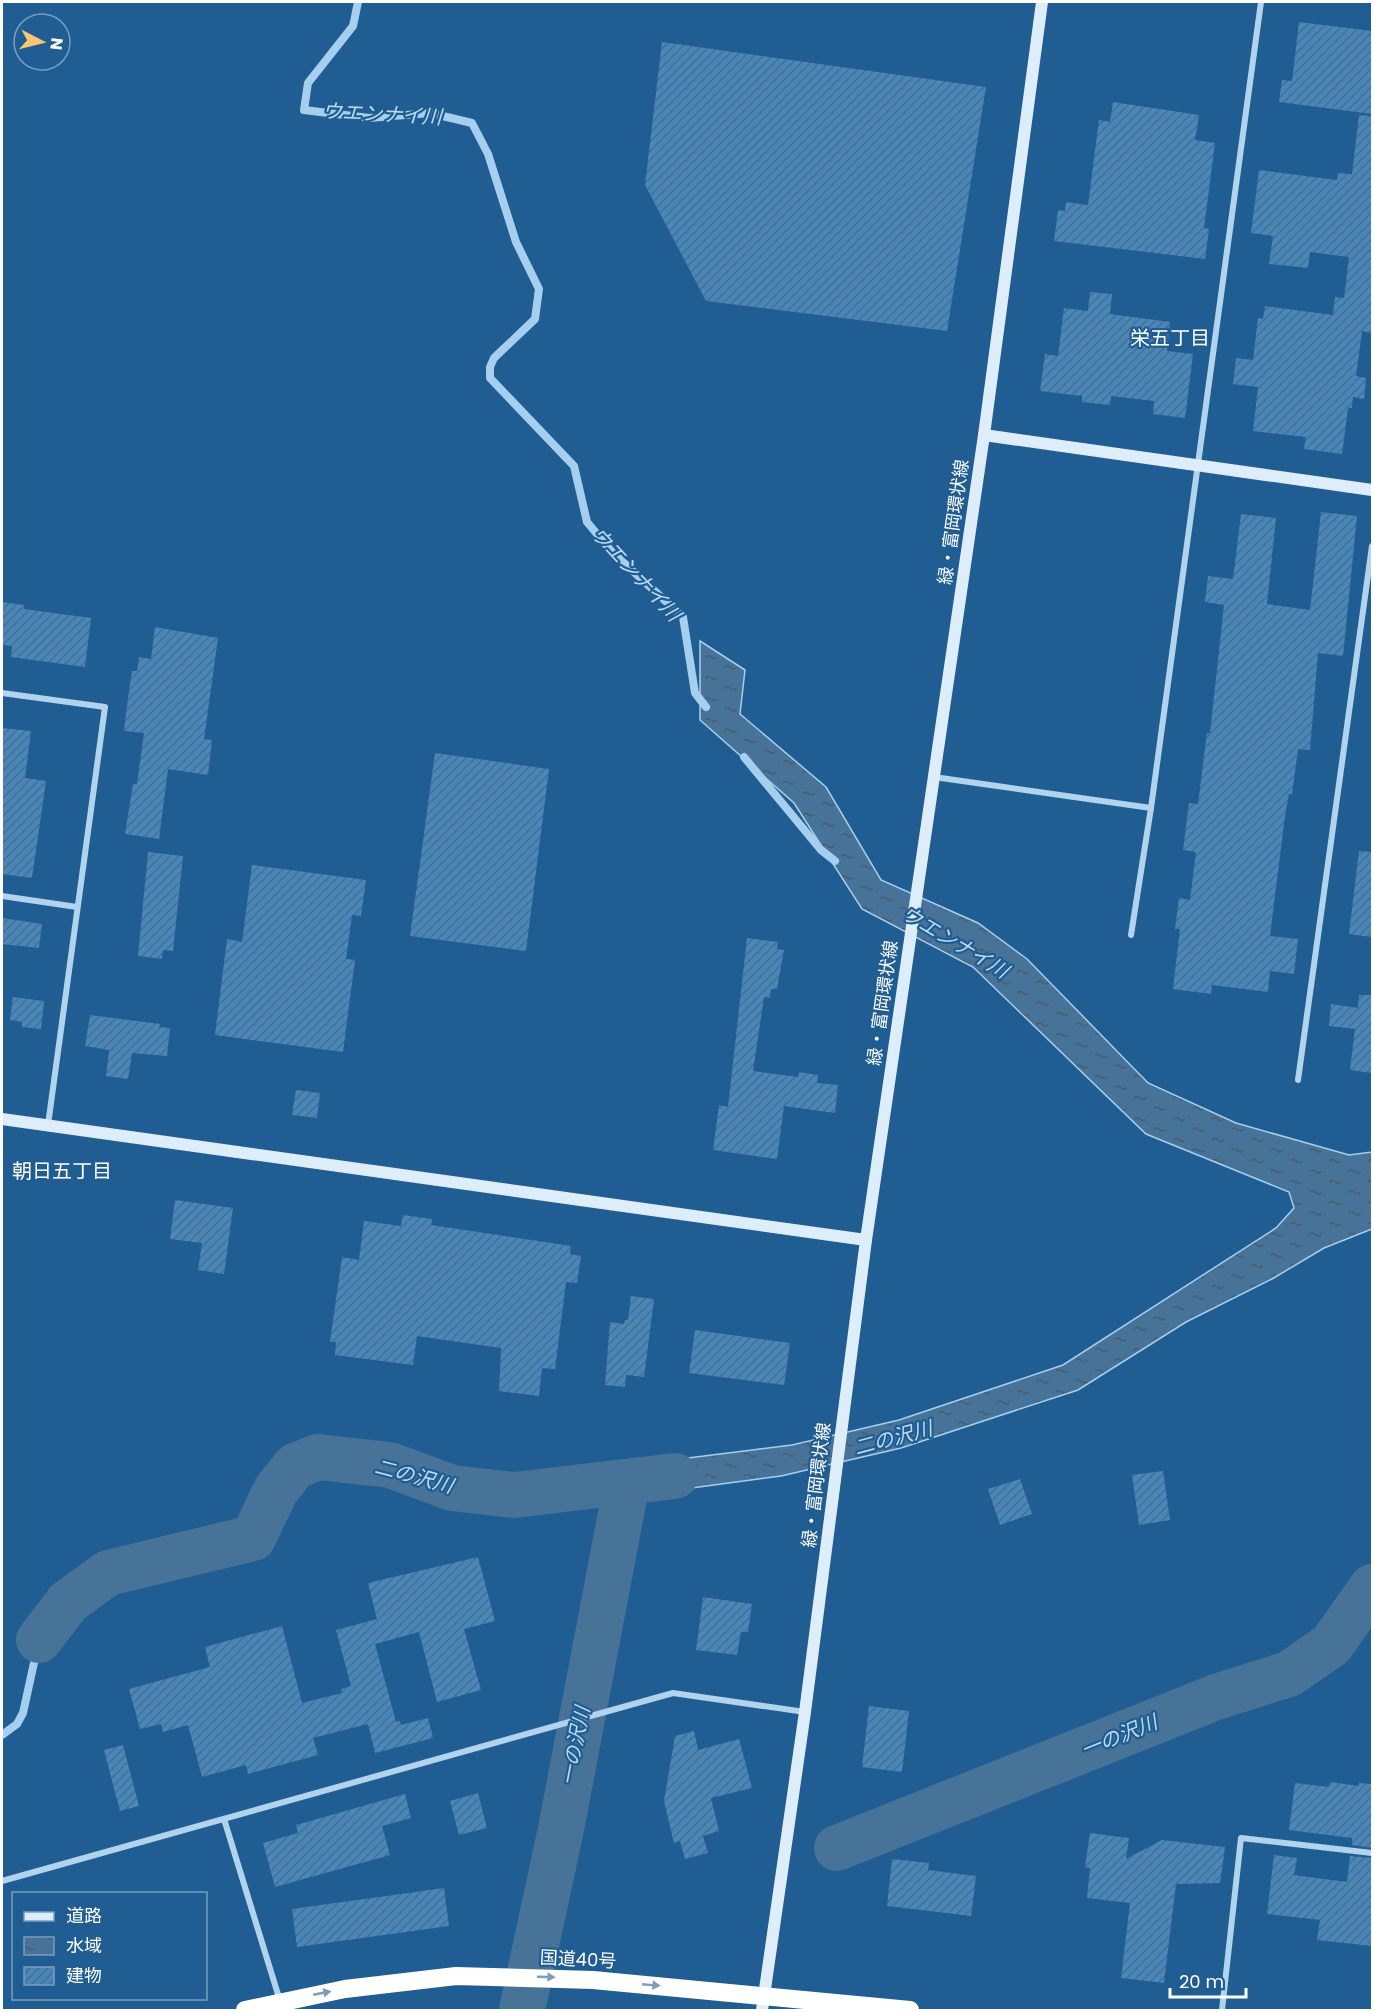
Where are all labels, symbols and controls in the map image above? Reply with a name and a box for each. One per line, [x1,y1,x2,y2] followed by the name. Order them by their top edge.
[12,12,72,72] north arrow
[44,36,69,51] text: N
[321,97,445,131] water label: ウエンナイ川
[1130,324,1210,352] district label: 栄五丁目
[932,458,974,586] street label: 緑・富岡環状線
[585,521,689,629] water label: ウエンナイ川
[896,899,1015,986] water label: ウエンナイ川
[861,939,903,1067] street label: 緑・富岡環状線
[12,1157,112,1185] district label: 朝日五丁目
[851,1414,937,1462] water label: 二の沢川
[796,1421,836,1549] street label: 緑・富岡環状線
[372,1452,458,1500] water label: 二の沢川
[554,1702,597,1788] water label: 一の沢川
[1077,1707,1163,1764] water label: 一の沢川
[12,1892,207,2000] legend
[66,1903,102,1928] text: 道路
[66,1933,102,1958] text: 水域
[539,1945,617,1973] street label: 国道40号
[1170,1961,1246,1999] scale bar
[66,1963,102,1988] text: 建物
[1179,1969,1224,1994] text: 20 m
[536,1973,555,1982] one-way arrow
[641,1980,660,1990] one-way arrow
[313,1988,332,1997] one-way arrow

